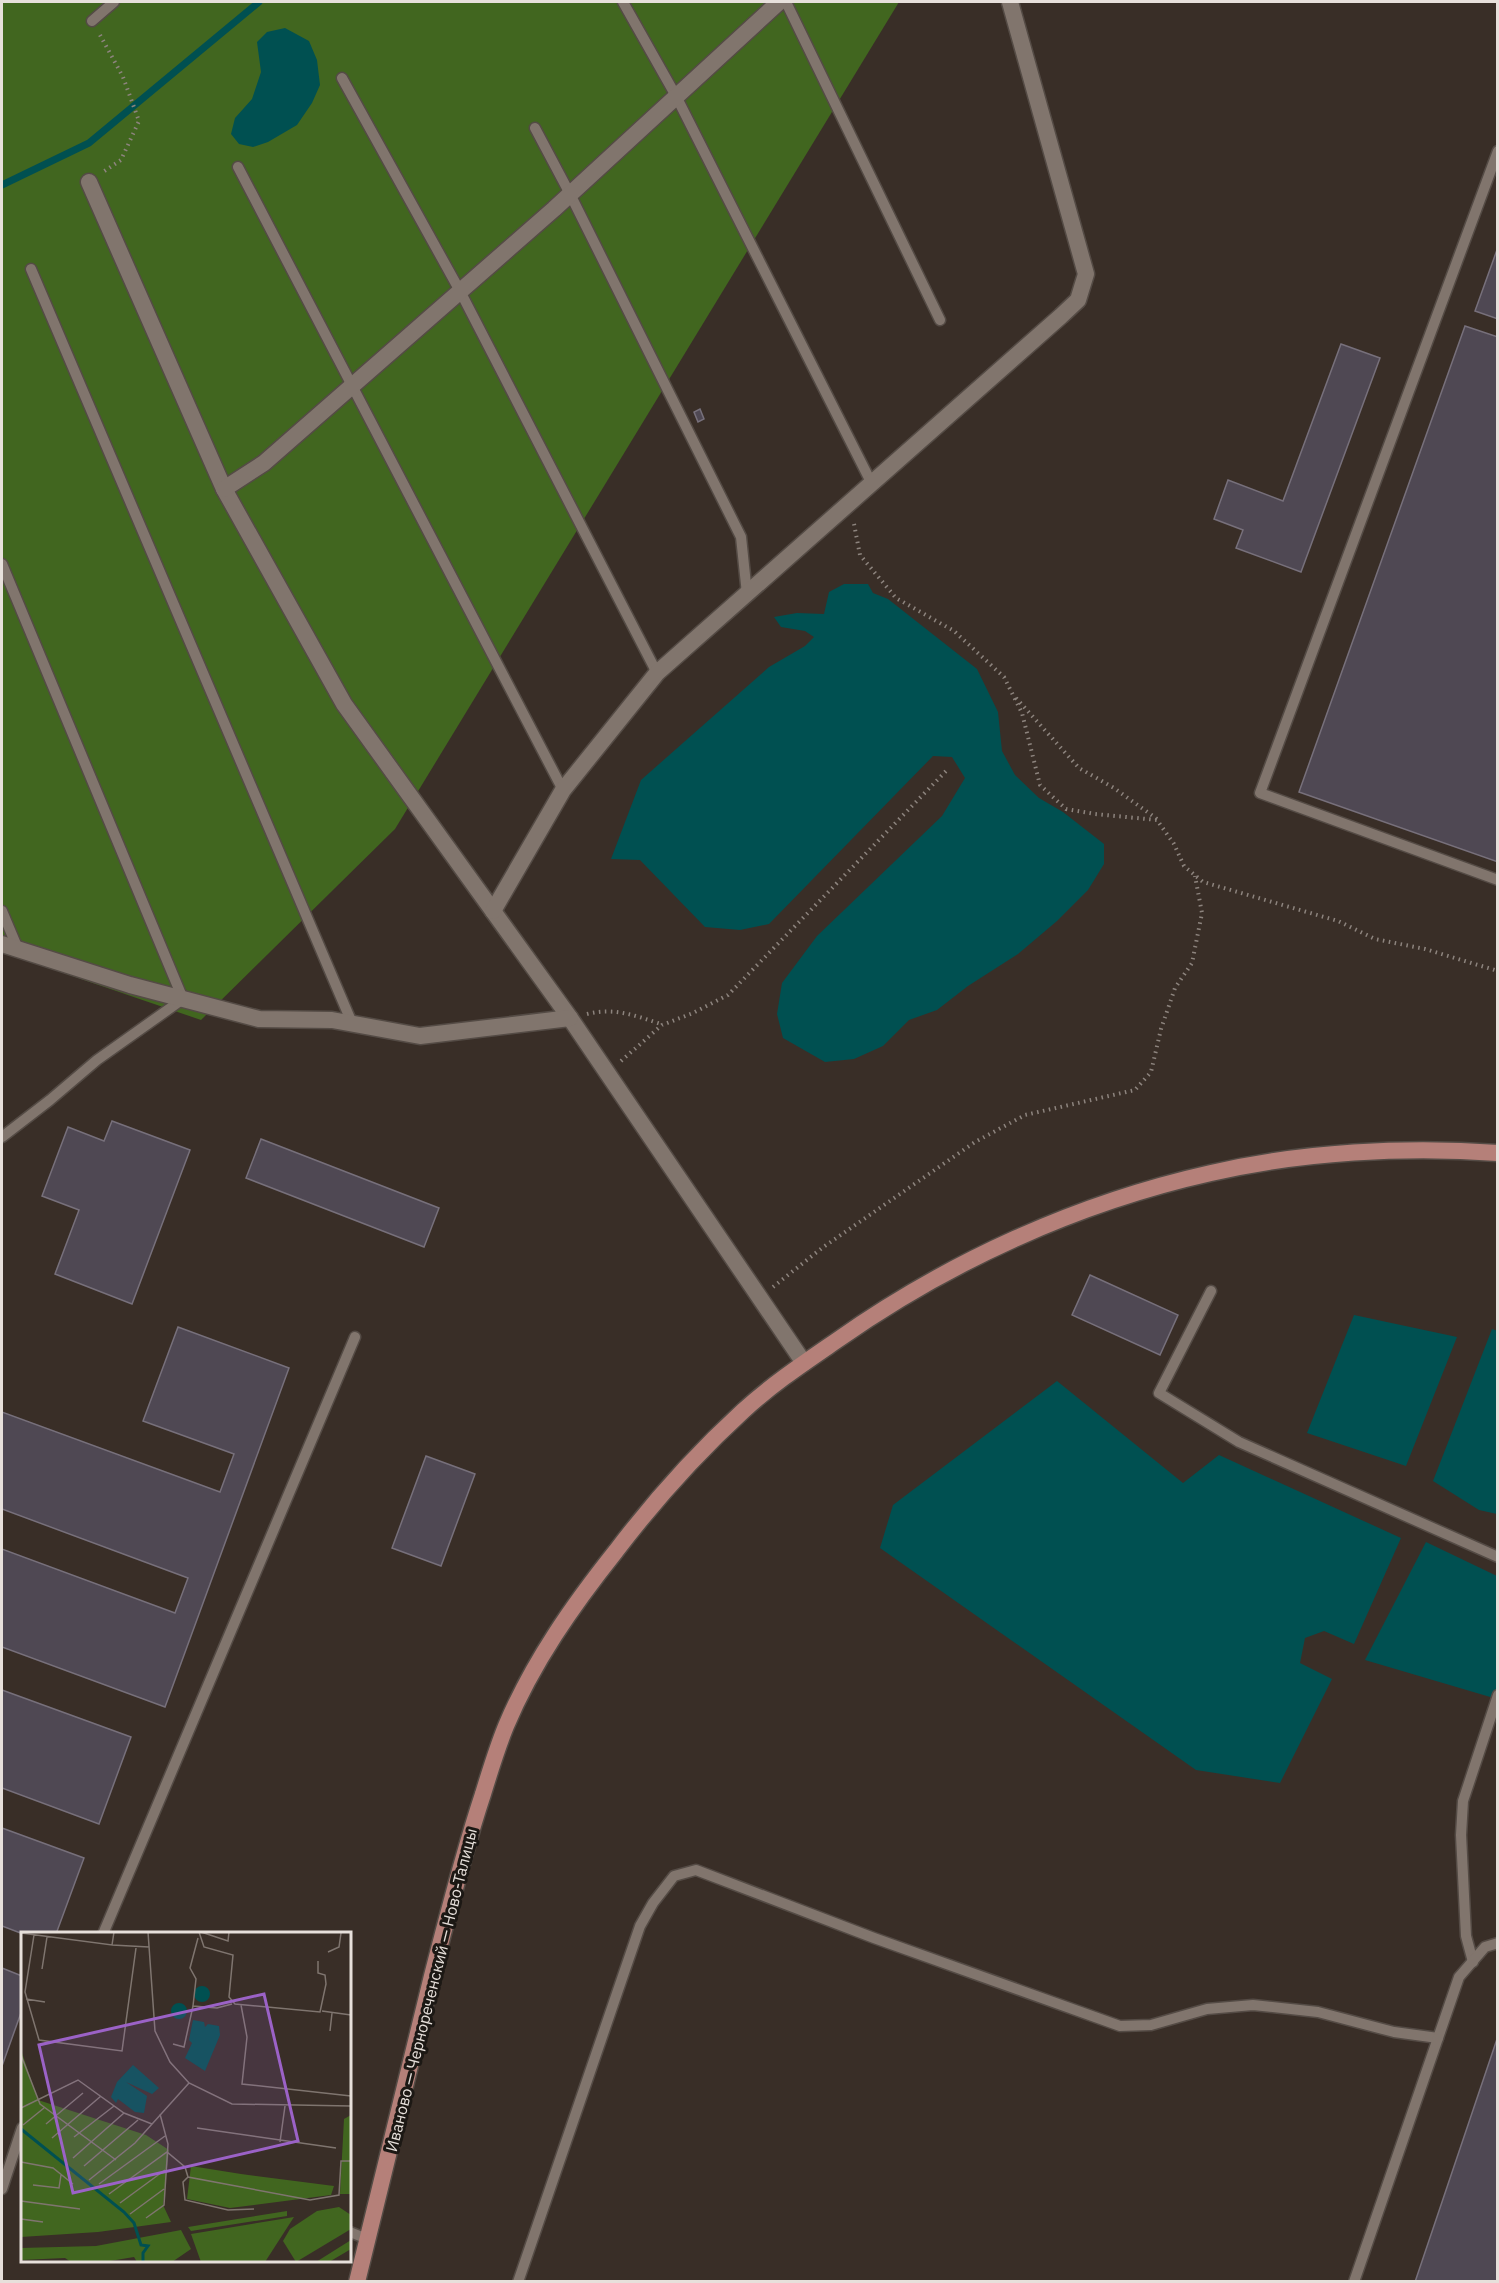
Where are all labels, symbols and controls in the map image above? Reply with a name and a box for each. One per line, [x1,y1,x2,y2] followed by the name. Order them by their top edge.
[381,1826,481,2154] street label: Иваново — Чернореченский — Ново-Талицы
[21,1932,351,2262] inset map

